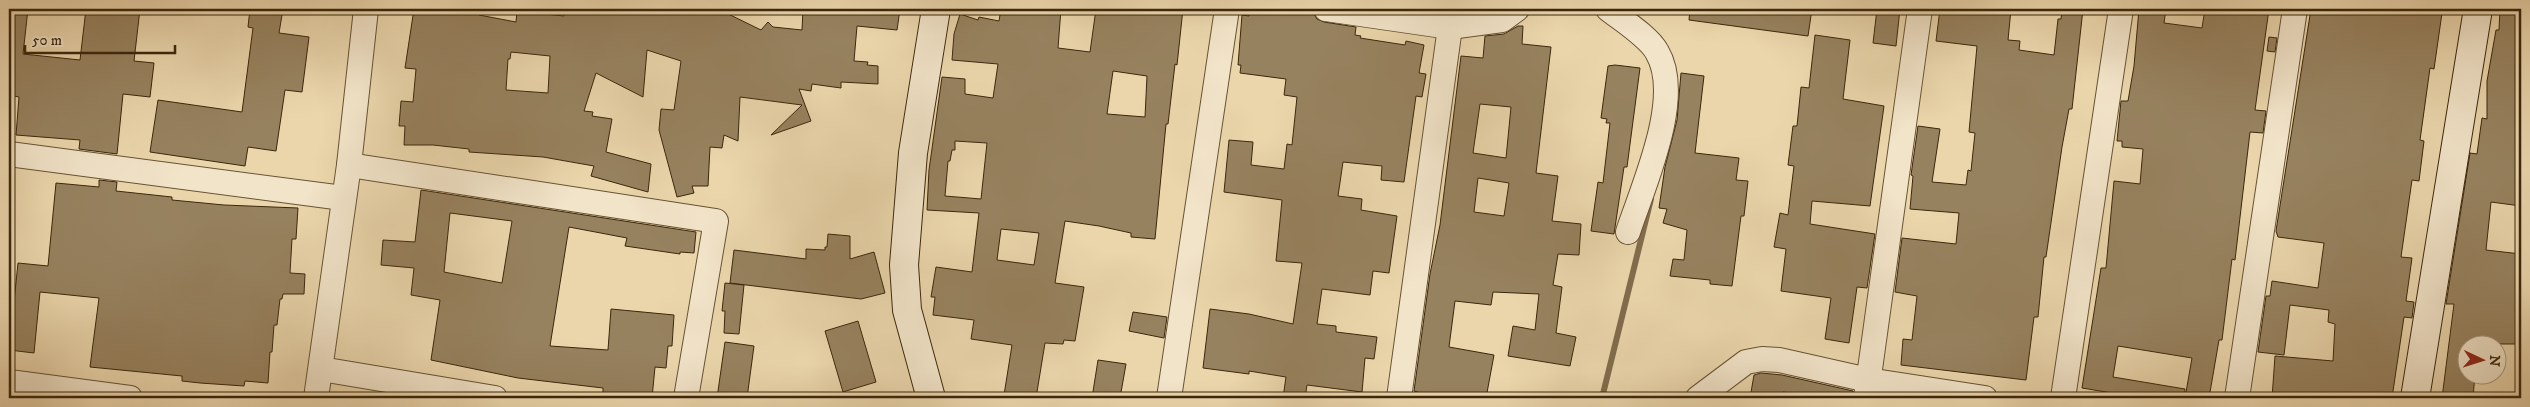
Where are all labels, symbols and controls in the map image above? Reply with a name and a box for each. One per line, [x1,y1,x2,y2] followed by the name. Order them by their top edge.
[25,22,175,54] scale bar
[32,31,62,50] text: 50 m
[2458,334,2508,384] north arrow
[2485,354,2503,368] text: N

